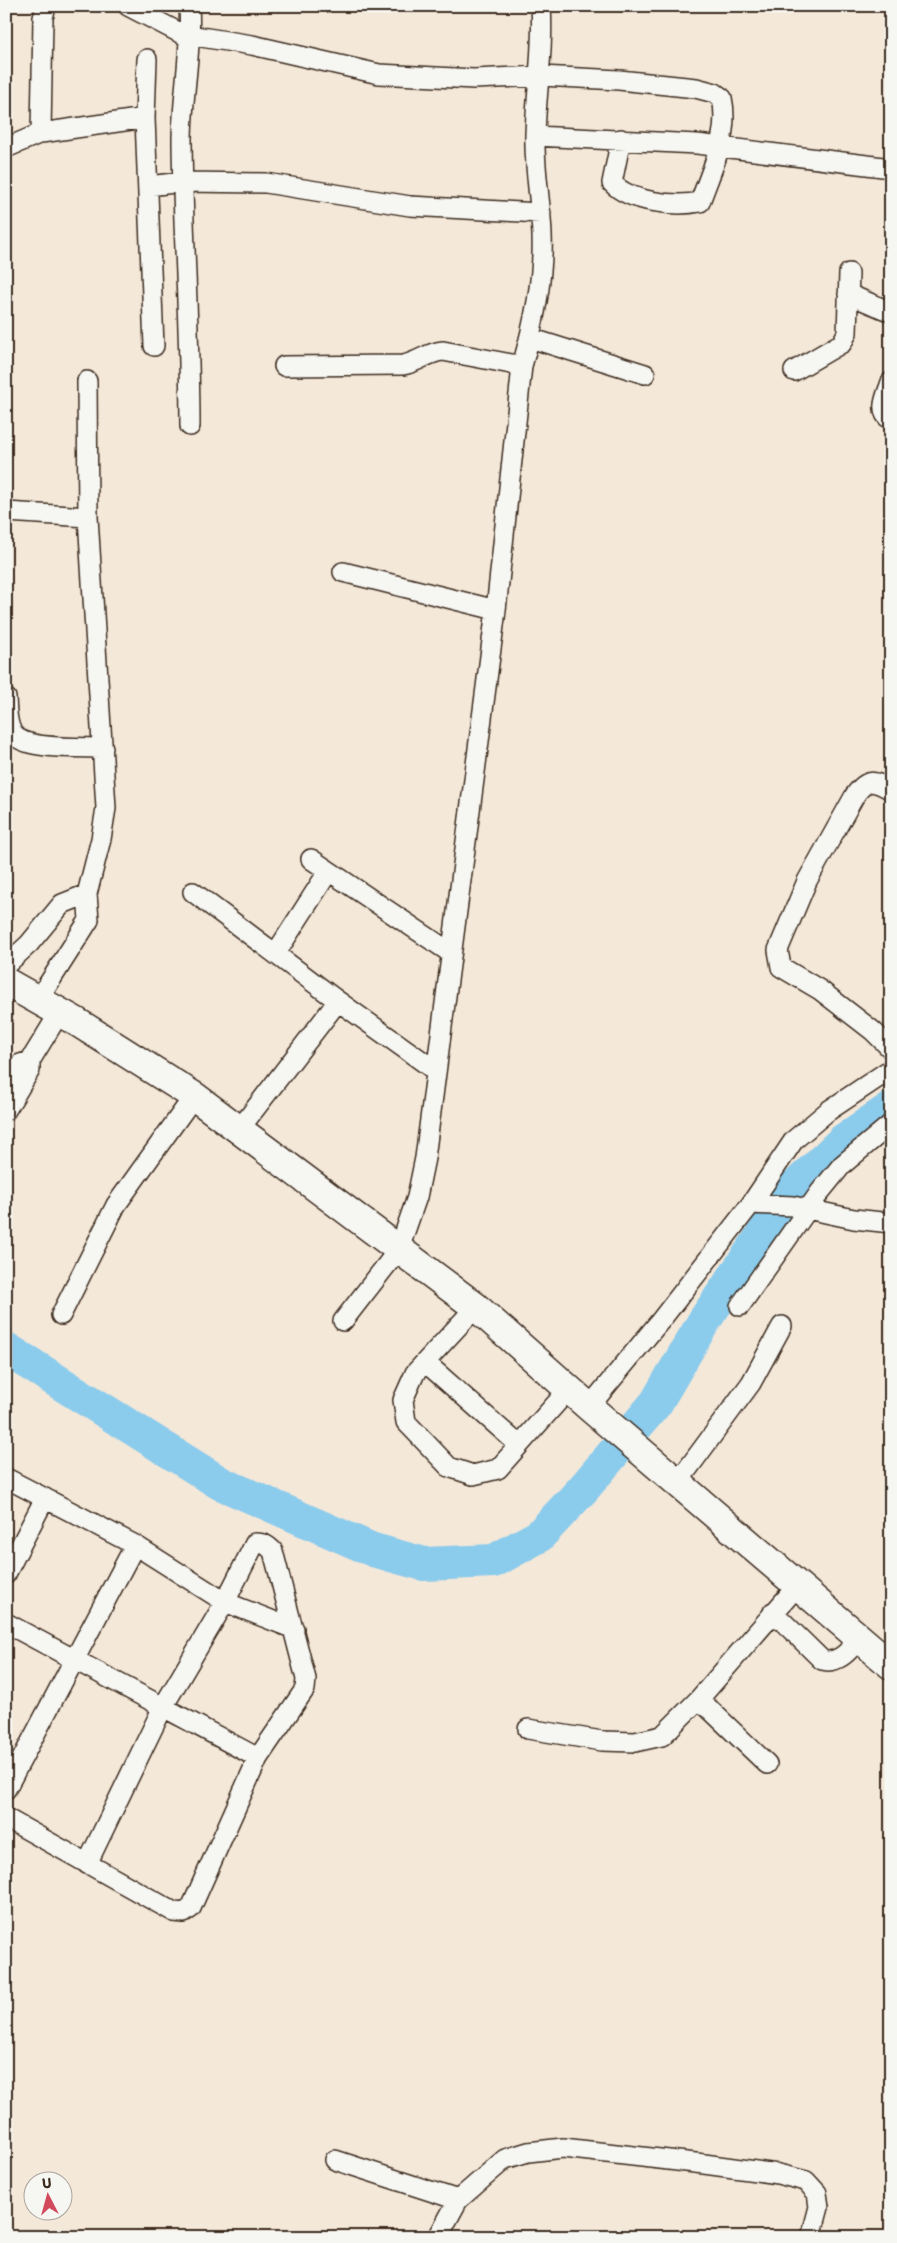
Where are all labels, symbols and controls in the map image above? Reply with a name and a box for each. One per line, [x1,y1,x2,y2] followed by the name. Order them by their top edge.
[22,2170,72,2220] north arrow
[41,2174,52,2193] text: U

